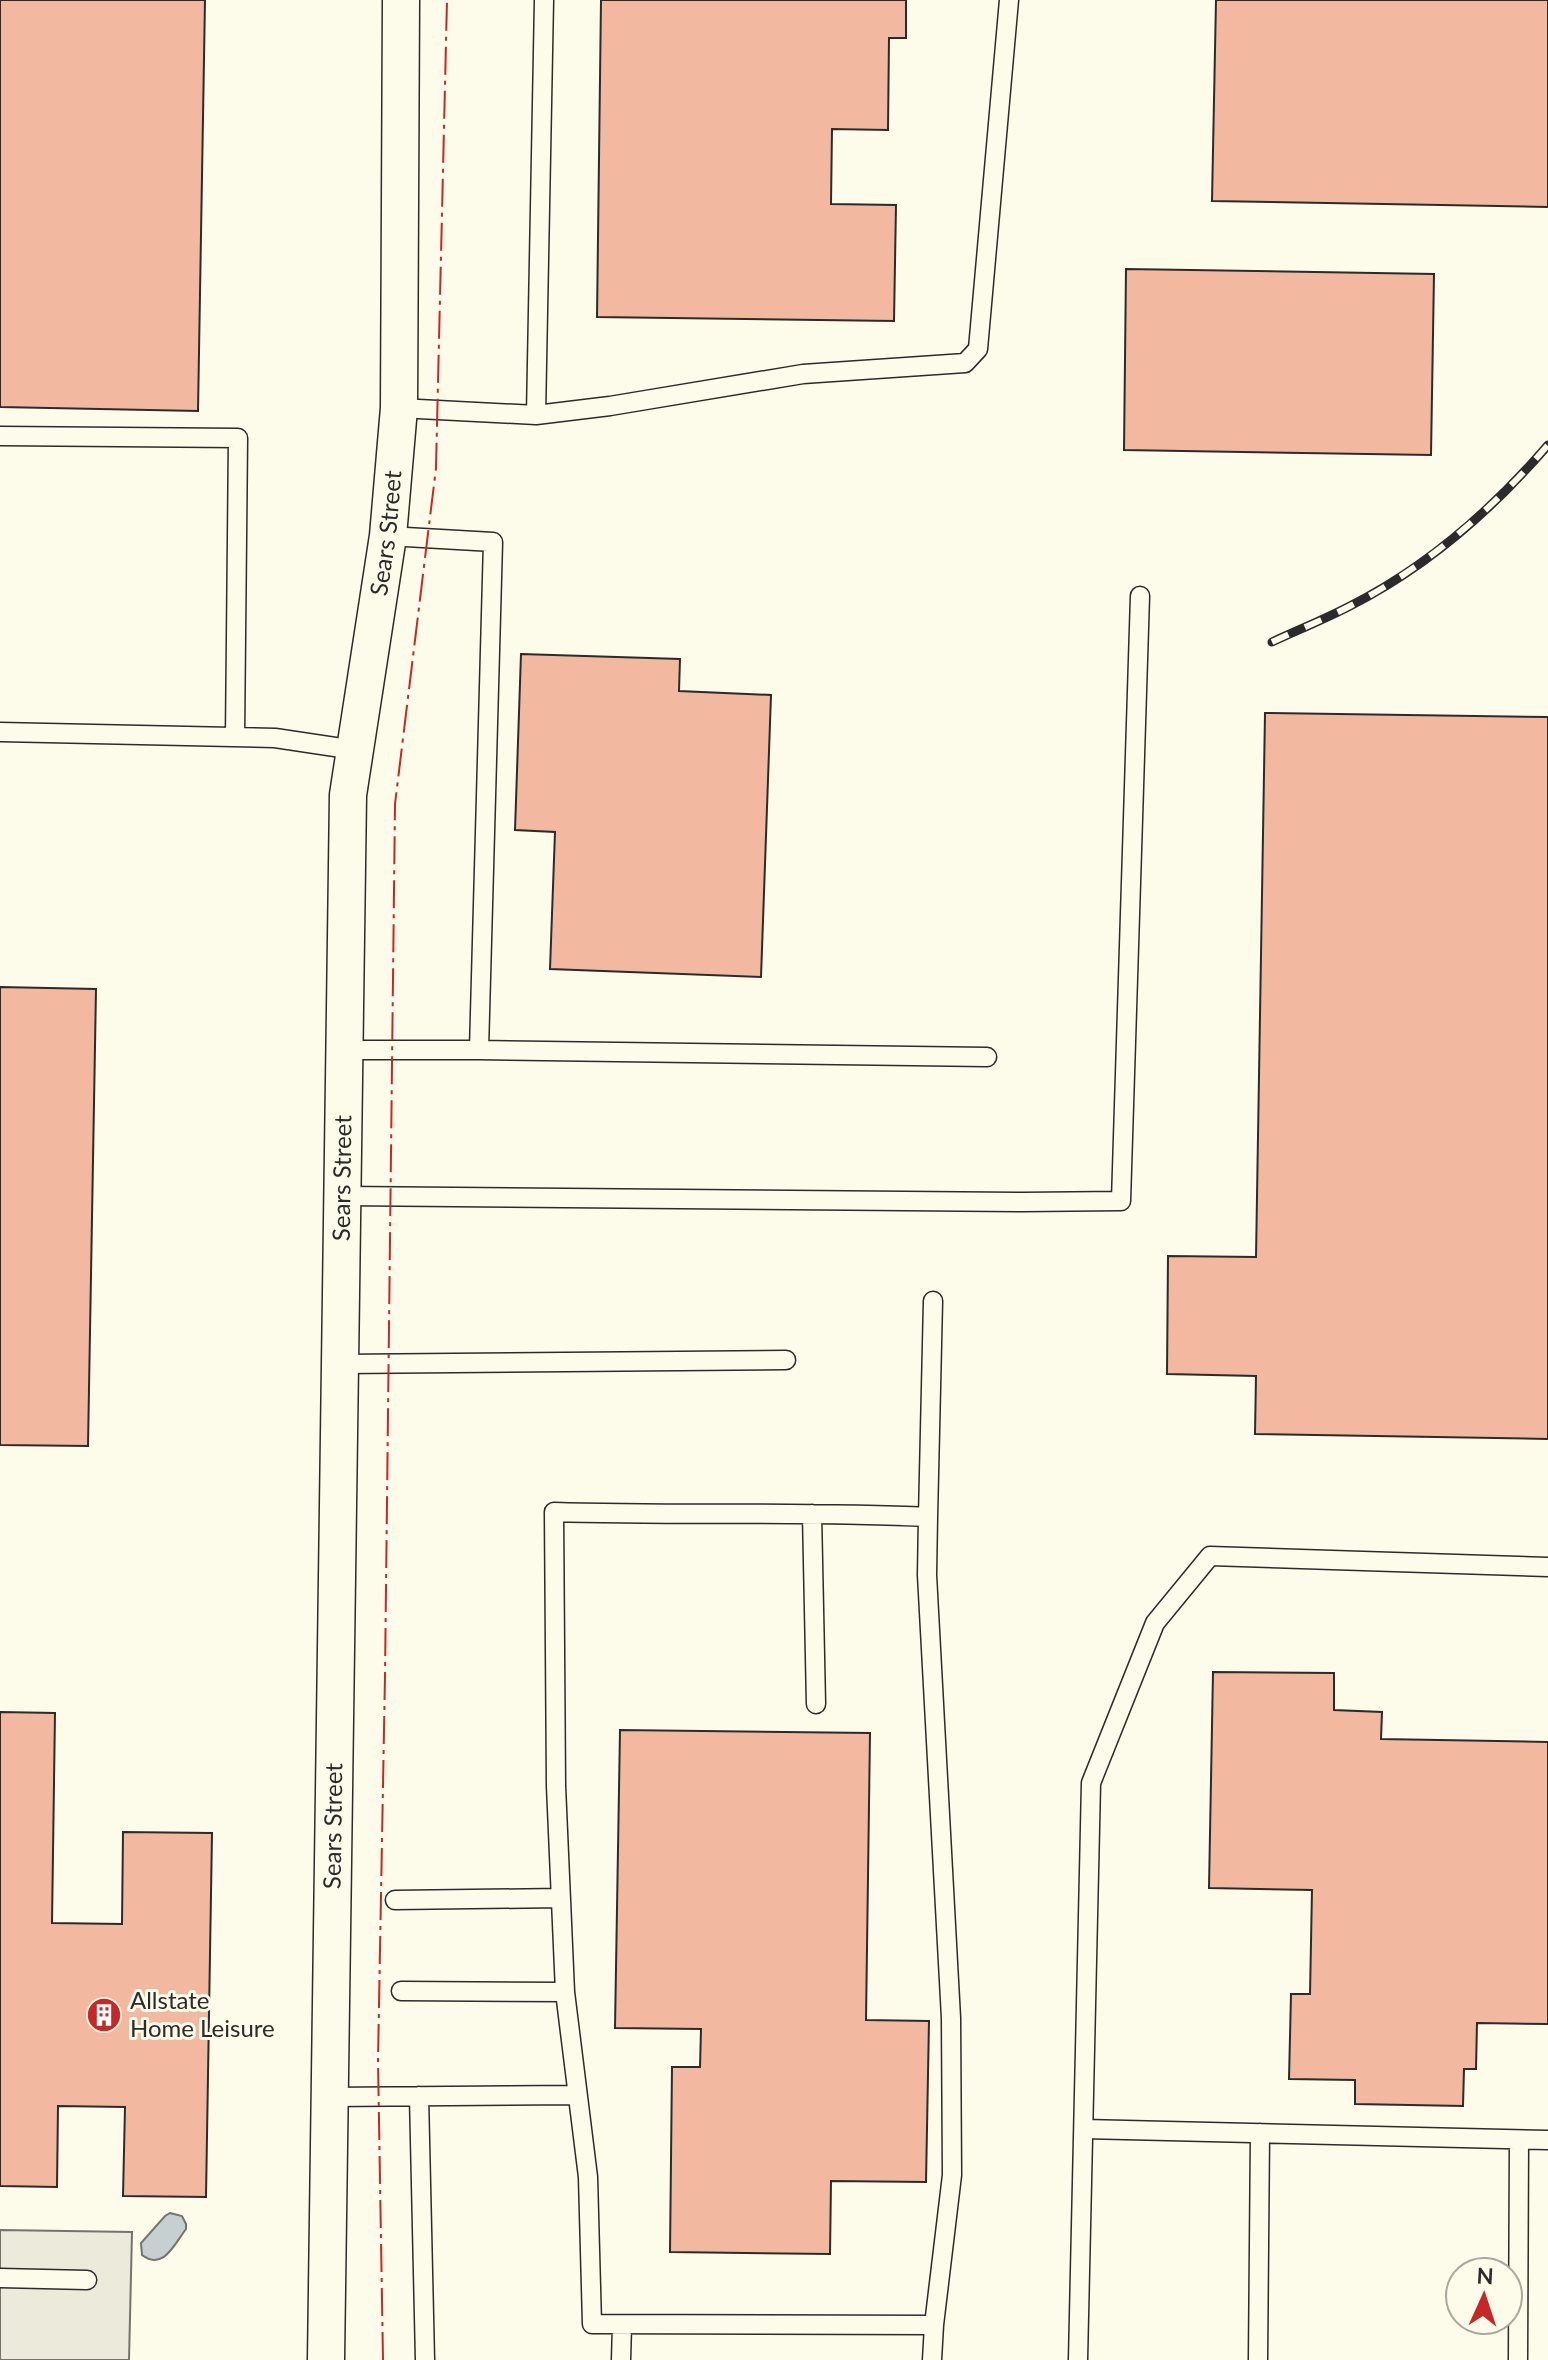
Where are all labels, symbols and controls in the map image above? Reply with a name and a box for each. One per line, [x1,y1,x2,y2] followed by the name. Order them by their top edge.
[363,469,407,598] street label: Sears Street
[326,1114,357,1241] street label: Sears Street
[317,1762,347,1889] street label: Sears Street
[130,1985,275,2042] place label: Allstate Home Leisure
[85,1996,123,2034] building icon: Allstate Home Leisure
[1444,2256,1524,2336] north arrow
[1476,2262,1494,2289] text: N

